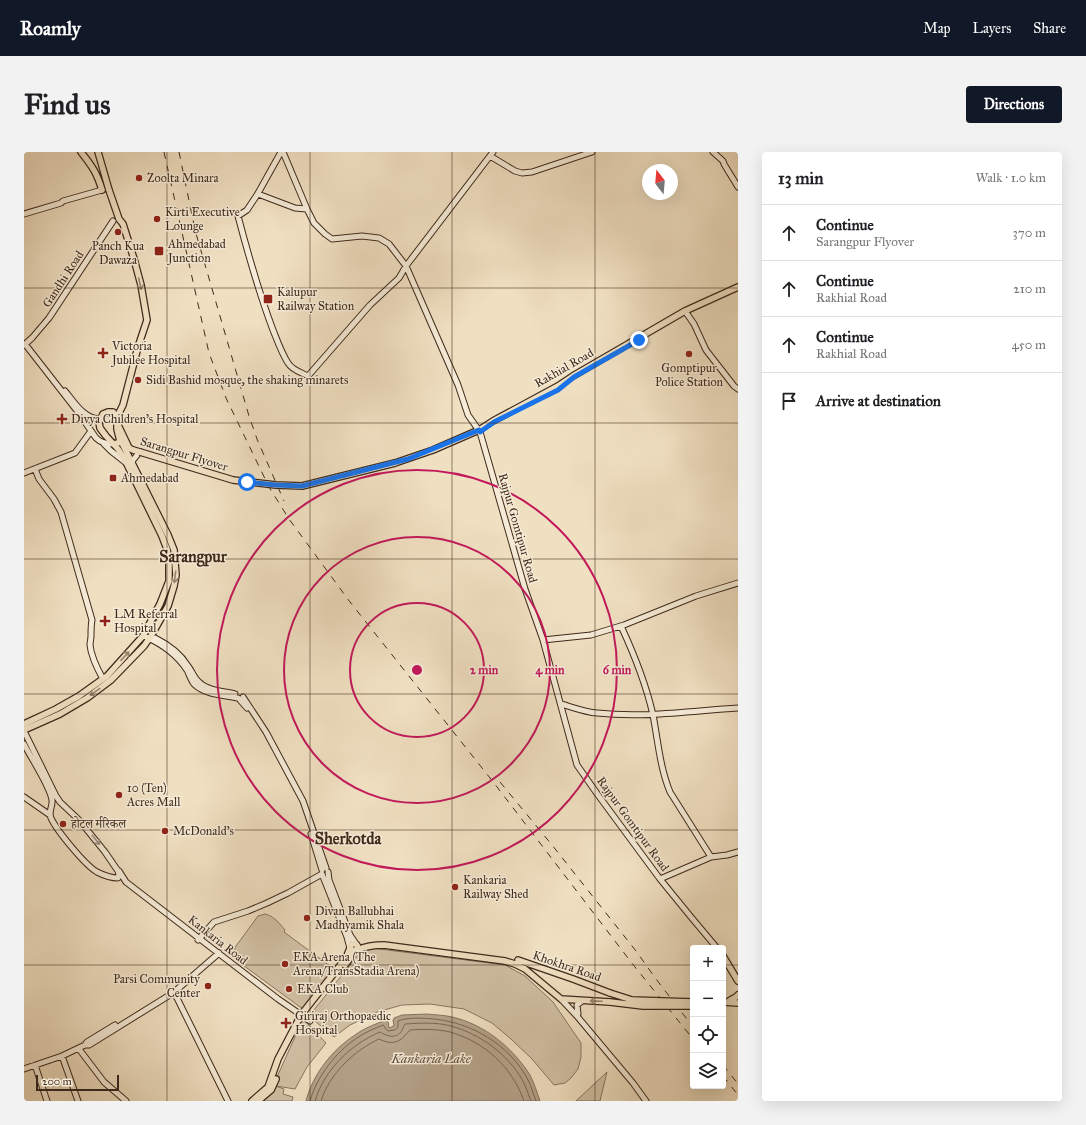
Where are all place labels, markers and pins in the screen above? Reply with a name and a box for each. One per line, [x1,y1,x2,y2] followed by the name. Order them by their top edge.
[147,171,220,185] place label: Zoolta Minara
[134,173,144,183] marker: Zoolta Minara
[165,205,240,234] place label: Kirti Executive Lounge
[152,214,162,224] marker: Kirti Executive Lounge
[113,227,123,237] marker: Panch Kua Dawaza
[166,237,226,266] place label: Ahmedabad Junction
[92,239,145,267] place label: Panch Kua Dawaza
[153,245,165,257] marker: Ahmedabad Junction
[277,285,355,313] place label: Kalupur Railway Station
[262,293,274,305] marker: Kalupur Railway Station
[110,339,191,368] place label: Victoria Jubilee Hospital
[97,347,109,359] marker: Victoria Jubilee Hospital
[684,349,694,359] marker: Gomptipur Police Station
[655,361,724,389] place label: Gomptipur Police Station
[146,373,348,388] place label: Sidi Bashid mosque, the shaking minarets
[133,375,143,385] marker: Sidi Bashid mosque, the shaking minarets
[71,412,199,426] place label: Divya Children's Hospital
[56,413,68,425] marker: Divya Children's Hospital
[120,471,179,485] place label: Ahmedabad
[108,473,118,483] marker: Ahmedabad
[114,607,178,635] place label: LM Referral Hospital
[99,615,111,627] marker: LM Referral Hospital
[410,663,424,677] centre of rings
[126,781,181,809] place label: 10 (Ten) Acres Mall
[114,790,124,800] marker: 10 (Ten) Acres Mall
[70,816,127,831] place label: होटल मीरेकल
[58,819,68,829] marker: होटल मीरेकल
[173,824,234,838] place label: McDonald's
[160,826,170,836] marker: McDonald's
[463,873,528,901] place label: Kankaria Railway Shed
[450,882,460,892] marker: Kankaria Railway Shed
[315,904,405,932] place label: Divan Ballubhai Madhyamik Shala
[302,913,312,923] marker: Divan Ballubhai Madhyamik Shala
[292,950,419,978] place label: EKA Arena (The Arena/TransStadia Arena)
[280,959,290,969] marker: EKA Arena (The Arena/TransStadia Arena)
[113,972,200,1000] place label: Parsi Community Center
[203,981,213,991] marker: Parsi Community Center
[297,982,349,996] place label: EKA Club
[284,984,294,994] marker: EKA Club
[295,1009,391,1037] place label: Giriraj Orthopaedic Hospital
[280,1017,292,1029] marker: Giriraj Orthopaedic Hospital

